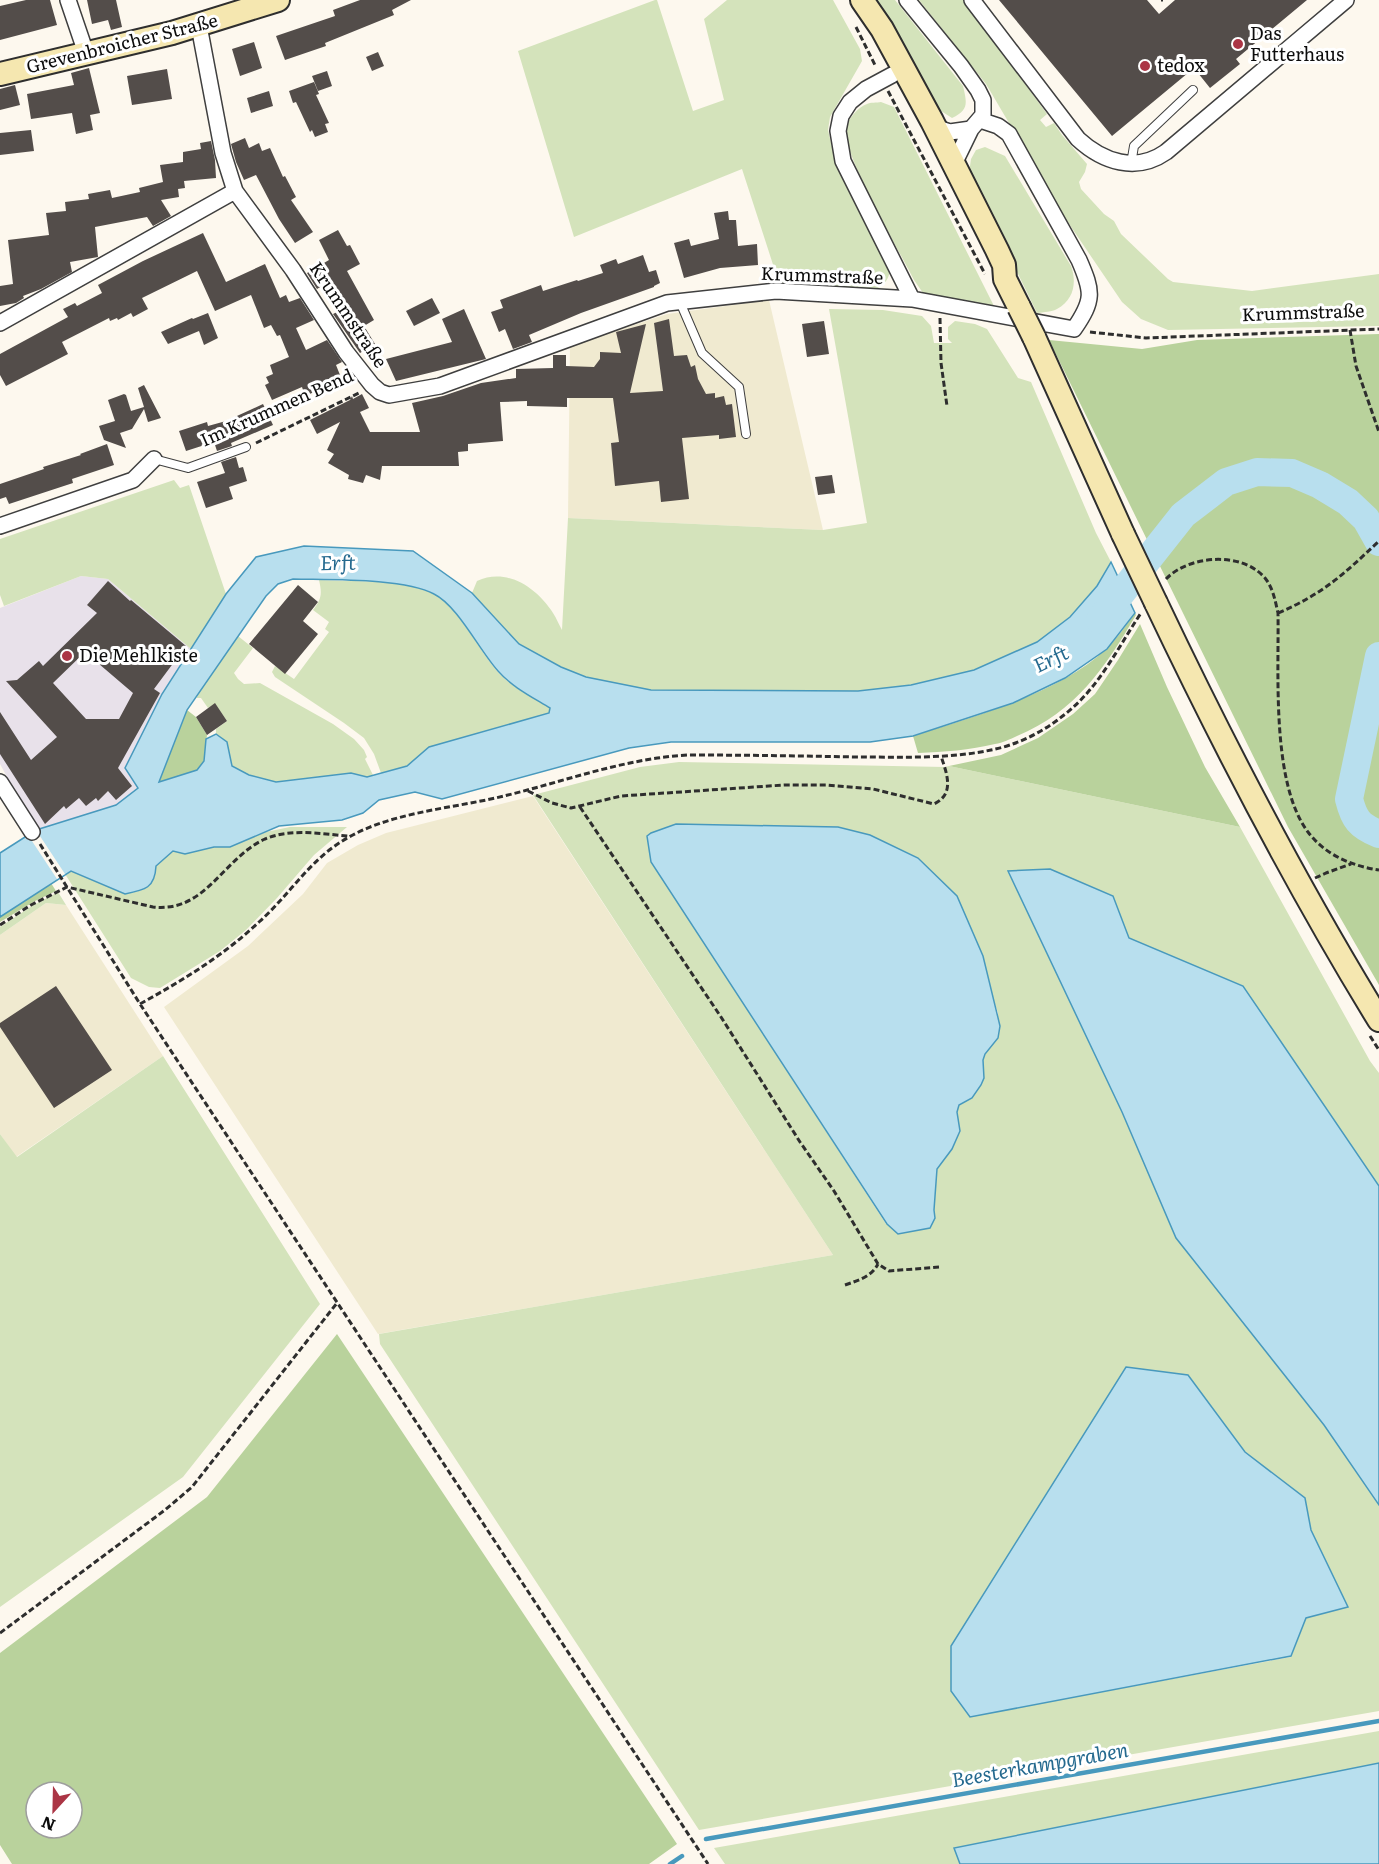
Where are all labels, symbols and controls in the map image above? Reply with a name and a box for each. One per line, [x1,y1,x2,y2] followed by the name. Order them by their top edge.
[23,6,220,79] street label: Grevenbroicher Straße
[1250,19,1344,67] place label: Das Futterhaus
[1231,37,1245,51] marker: Das Futterhaus
[1157,51,1206,78] place label: tedox
[1138,59,1152,73] marker: tedox
[304,256,395,373] street label: Krummstraße
[760,259,884,290] street label: Krummstraße
[1241,296,1365,327] street label: Krummstraße
[195,361,357,453] street label: Im Krummen Bend
[320,546,356,576] water label: Erft
[1027,636,1073,679] water label: Erft
[79,641,198,668] place label: Die Mehlkiste
[60,649,74,663] marker: Die Mehlkiste
[949,1733,1130,1793] water label: Beesterkampgraben
[24,1780,84,1840] north arrow
[37,1811,59,1838] text: N

